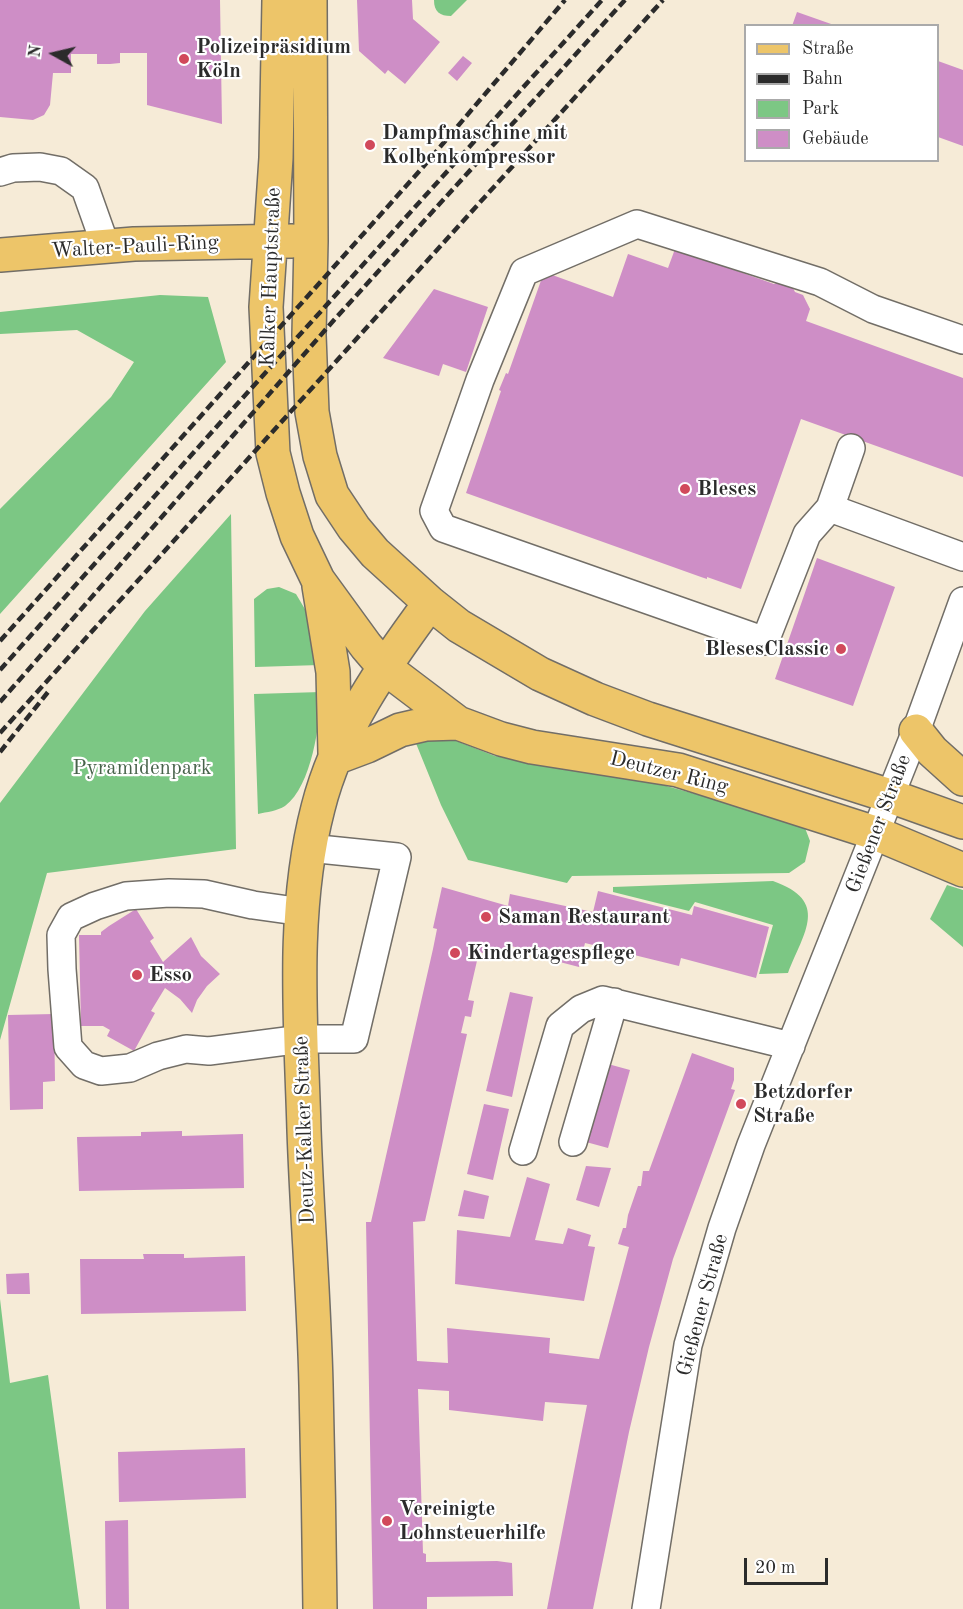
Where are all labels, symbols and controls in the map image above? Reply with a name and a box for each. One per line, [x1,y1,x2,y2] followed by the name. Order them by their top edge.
[24,24,84,84] north arrow
[744,24,939,162] legend
[196,34,351,84] place label: Polizeipräsidium Köln
[802,40,853,58] text: Straße
[27,44,45,59] text: N
[177,52,191,66] marker: Polizeipräsidium Köln
[802,70,843,88] text: Bahn
[802,100,839,118] text: Park
[382,120,567,170] place label: Dampfmaschine mit Kolbenkompressor
[802,130,869,148] text: Gebäude
[363,138,377,152] marker: Dampfmaschine mit Kolbenkompressor
[255,187,287,367] street label: Kalker Hauptstraße
[51,230,219,264] street label: Walter-Pauli-Ring
[697,476,756,502] place label: Bleses
[678,482,692,496] marker: Bleses
[705,636,829,662] place label: BlesesClassic
[834,642,848,656] marker: BlesesClassic
[607,746,731,800] street label: Deutzer Ring
[841,751,917,897] street label: Gießener Straße
[72,755,212,781] park label: Pyramidenpark
[498,904,670,930] place label: Saman Restaurant
[479,910,493,924] marker: Saman Restaurant
[467,940,635,966] place label: Kindertagespflege
[448,946,462,960] marker: Kindertagespflege
[149,962,192,988] place label: Esso
[130,968,144,982] marker: Esso
[289,1035,321,1225] street label: Deutz-Kalker Straße
[753,1079,852,1129] place label: Betzdorfer Straße
[734,1097,748,1111] marker: Betzdorfer Straße
[672,1231,734,1379] street label: Gießener Straße
[399,1496,546,1546] place label: Vereinigte Lohnsteuerhilfe
[380,1514,394,1528] marker: Vereinigte Lohnsteuerhilfe
[747,1546,831,1584] scale bar
[755,1559,795,1577] text: 20 m

